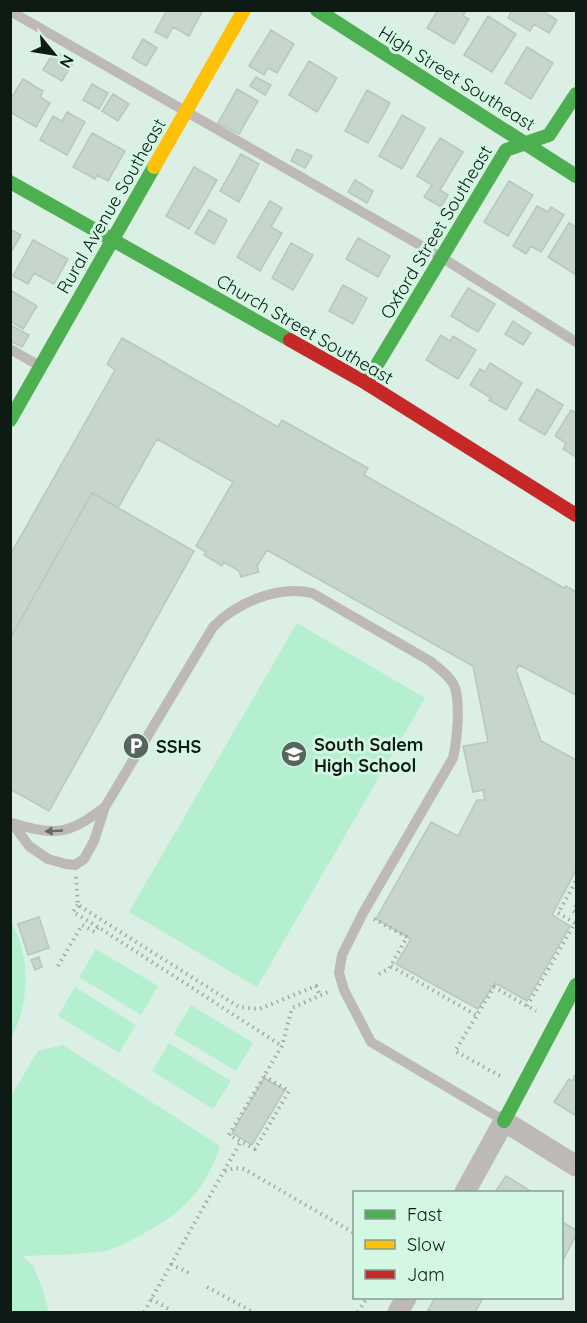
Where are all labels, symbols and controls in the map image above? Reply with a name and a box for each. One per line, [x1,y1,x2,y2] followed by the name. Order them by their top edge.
[374,20,540,136] street label: High Street Southeast
[24,24,84,84] north arrow
[55,51,79,72] text: N
[51,114,171,298] street label: Rural Avenue Southeast
[375,141,497,323] street label: Oxford Street Southeast
[212,269,398,389] street label: Church Street Southeast
[121,731,151,761] parking icon: SSHS
[314,733,423,777] place label: South Salem High School
[156,735,201,758] place label: SSHS
[279,739,309,769] school or university icon: South Salem High School
[44,826,63,836] one-way arrow
[353,1191,563,1299] legend
[407,1203,442,1226] text: Fast
[407,1233,445,1256] text: Slow
[407,1263,445,1286] text: Jam

